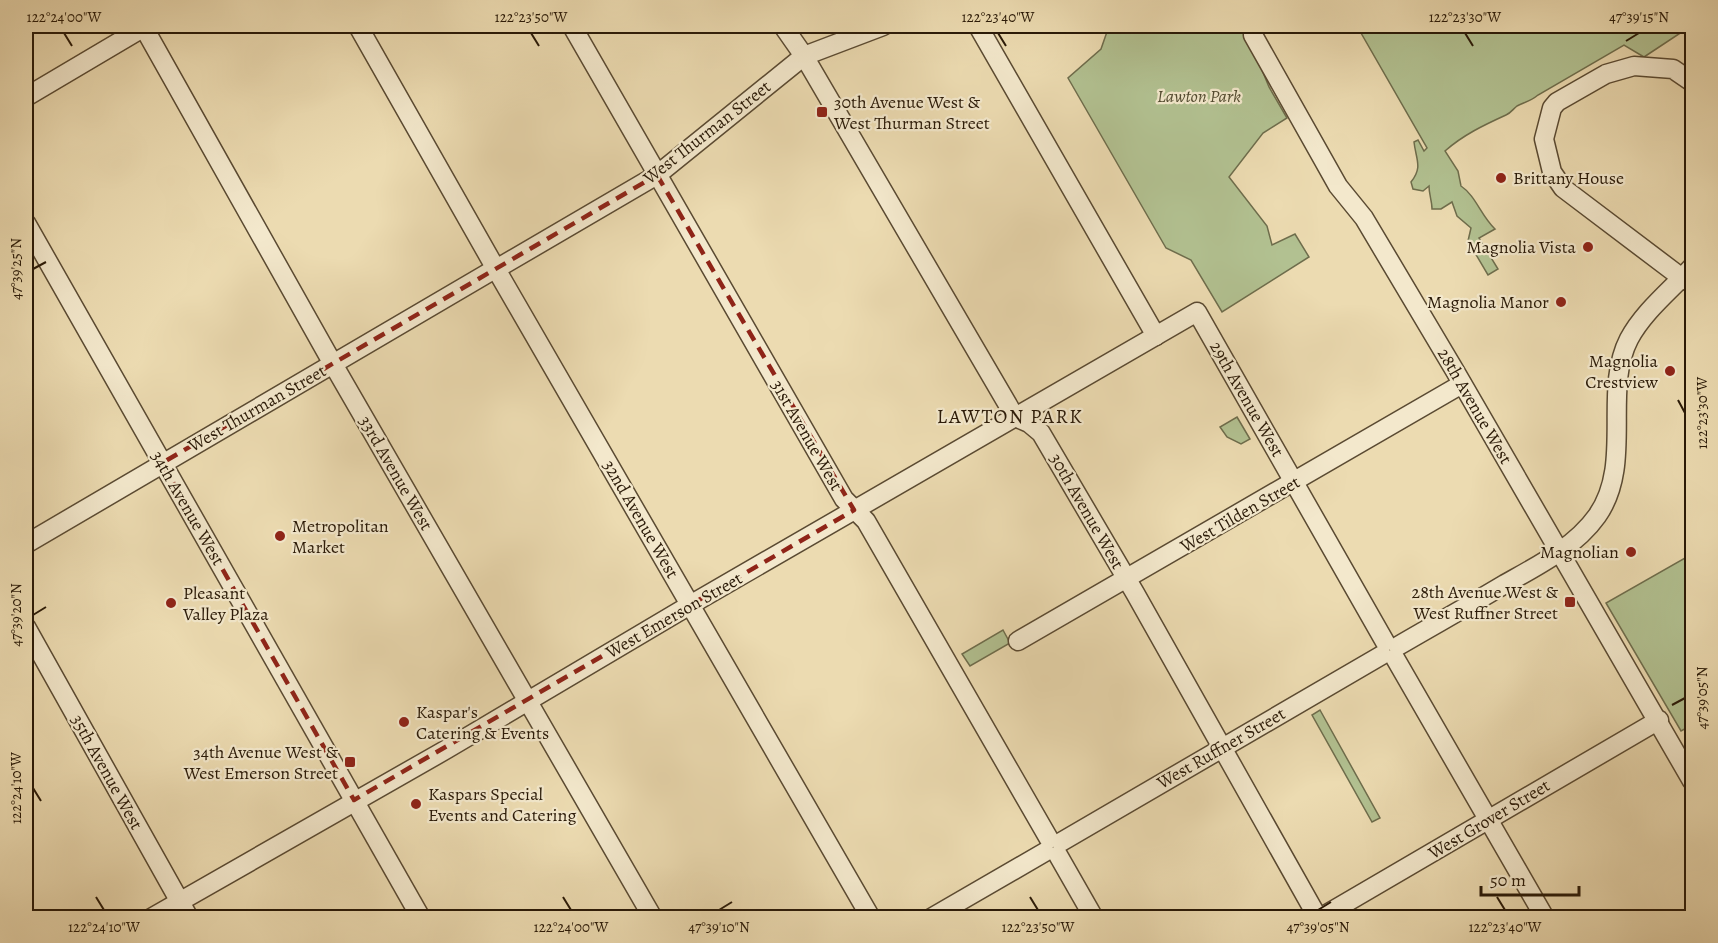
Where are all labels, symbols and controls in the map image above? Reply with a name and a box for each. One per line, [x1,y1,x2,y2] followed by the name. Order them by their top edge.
[27,7,101,27] text: 122°24'00"W
[495,7,567,27] text: 122°23'50"W
[961,7,1035,27] text: 122°23'40"W
[1429,7,1501,27] text: 122°23'30"W
[1609,7,1669,27] text: 47°39'15"N
[637,75,776,190] street label: West Thurman Street
[1157,84,1241,108] park label: Lawton Park
[833,90,990,135] place label: 30th Avenue West & West Thurman Street
[815,105,829,119] marker: 30th Avenue West & West Thurman Street
[1513,166,1624,190] place label: Brittany House
[1494,171,1508,185] marker: Brittany House
[1466,235,1577,259] place label: Magnolia Vista
[6,238,26,300] text: 47°39'25"N
[1581,240,1595,254] marker: Magnolia Vista
[1427,290,1549,314] place label: Magnolia Manor
[1554,295,1568,309] marker: Magnolia Manor
[1204,337,1290,461] street label: 29th Avenue West
[1432,344,1518,468] street label: 28th Avenue West
[1585,349,1659,394] place label: Magnolia Crestview
[183,359,330,458] street label: West Thurman Street
[1663,364,1677,378] marker: Magnolia Crestview
[766,375,848,495] street label: 31st Avenue West
[1692,377,1712,449] text: 122°23'30"W
[937,403,1083,430] district label: LAWTON PARK
[353,411,439,535] street label: 33rd Avenue West
[145,446,231,570] street label: 34th Avenue West
[1044,449,1130,573] street label: 30th Avenue West
[597,455,685,583] street label: 32nd Avenue West
[1175,470,1304,558] street label: West Tilden Street
[292,514,389,559] place label: Metropolitan Market
[273,529,287,543] marker: Metropolitan Market
[1540,540,1619,564] place label: Magnolian
[1624,545,1638,559] marker: Magnolian
[600,566,747,664] street label: West Emerson Street
[1412,580,1558,625] place label: 28th Avenue West & West Ruffner Street
[182,581,269,626] place label: Pleasant Valley Plaza
[6,583,26,647] text: 47°39'20"N
[1563,595,1577,609] marker: 28th Avenue West & West Ruffner Street
[164,596,178,610] marker: Pleasant Valley Plaza
[1692,666,1712,730] text: 47°39'05"N
[416,700,549,745] place label: Kaspar's Catering & Events
[1152,701,1290,795] street label: West Ruffner Street
[65,710,149,834] street label: 35th Avenue West
[397,715,411,729] marker: Kaspar's Catering & Events
[183,740,338,785] place label: 34th Avenue West & West Emerson Street
[6,752,26,824] text: 122°24'10"W
[343,755,357,769] marker: 34th Avenue West & West Emerson Street
[1423,773,1554,865] street label: West Grover Street
[428,782,576,827] place label: Kaspars Special Events and Catering
[409,797,423,811] marker: Kaspars Special Events and Catering
[1481,859,1578,897] scale bar
[1490,868,1526,892] text: 50 m
[68,917,140,937] text: 122°24'10"W
[534,917,608,937] text: 122°24'00"W
[688,917,750,937] text: 47°39'10"N
[1002,917,1074,937] text: 122°23'50"W
[1286,917,1350,937] text: 47°39'05"N
[1468,917,1542,937] text: 122°23'40"W

